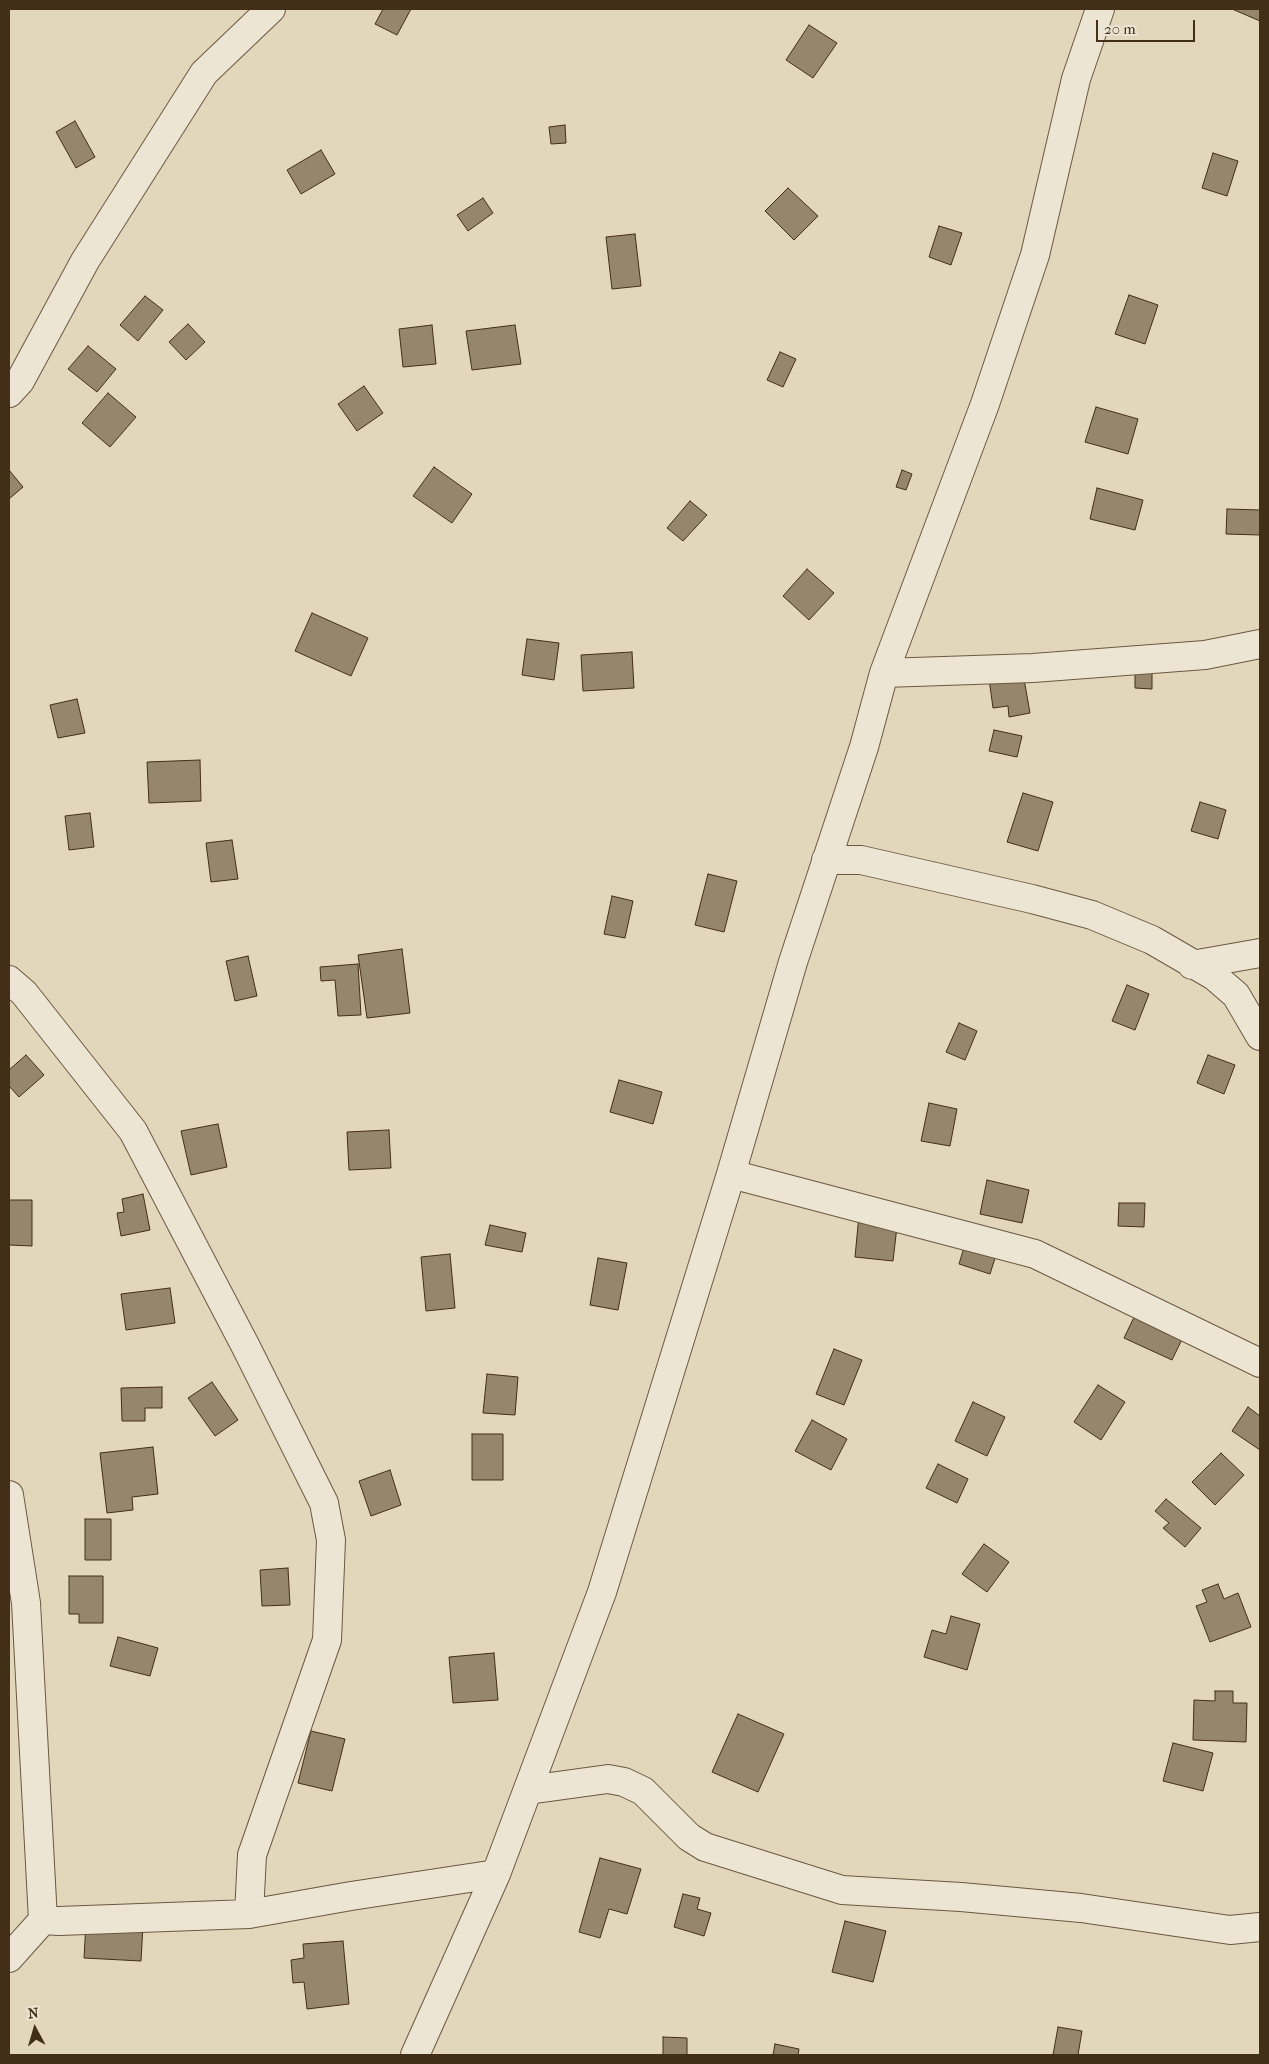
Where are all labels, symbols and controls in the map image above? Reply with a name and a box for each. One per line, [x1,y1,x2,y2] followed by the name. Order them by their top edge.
[1099,10,1198,42] scale bar
[1104,20,1136,38] text: 20 m
[10,2004,60,2054] north arrow
[27,2005,40,2023] text: N

